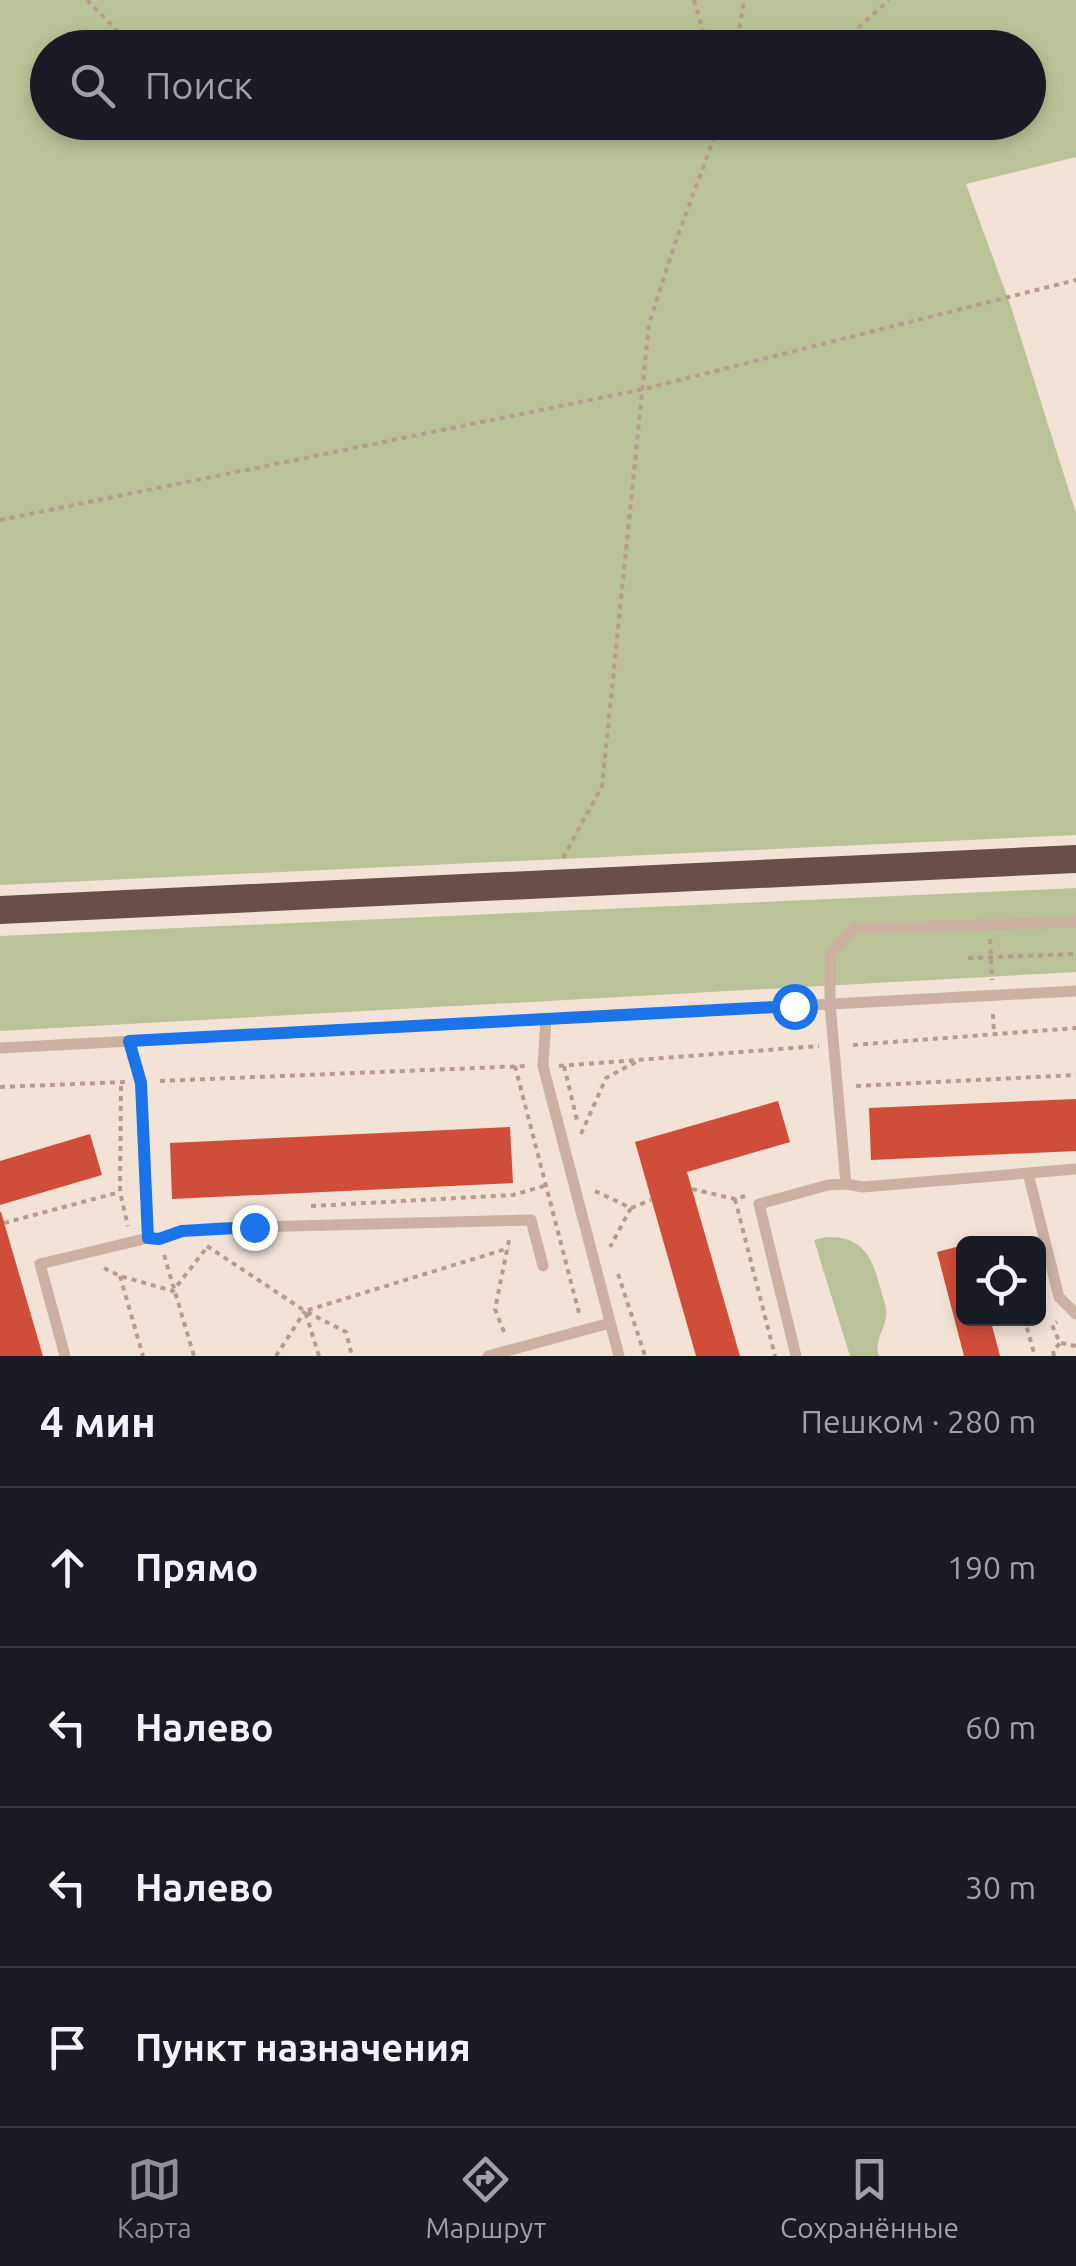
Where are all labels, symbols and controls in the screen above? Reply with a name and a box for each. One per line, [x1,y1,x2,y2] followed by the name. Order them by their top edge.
[30,30,1046,140] search box
[65,58,120,113] icon: search
[145,64,253,106] text: Поиск
[772,984,818,1030] route start
[232,1205,278,1251] route end
[956,1236,1046,1326] map controls
[956,1236,1046,1326] button: locate
[40,1398,156,1445] text: 4 мин
[801,1403,1036,1439] text: Пешком · 280 m
[40,1540,95,1595] icon: ahead
[135,1546,258,1588] text: Прямо
[947,1549,1036,1585] text: 190 m
[40,1700,95,1755] icon: left
[135,1706,274,1748] text: Налево
[965,1709,1036,1745] text: 60 m
[40,1860,95,1915] icon: left
[135,1866,274,1908] text: Налево
[965,1869,1036,1905] text: 30 m
[40,2020,95,2075] icon: arrive
[135,2026,471,2068] text: Пункт назначения
[117,2152,192,2243] tab: Карта
[425,2152,546,2243] tab: Маршрут
[780,2152,959,2243] tab: Сохранённые

